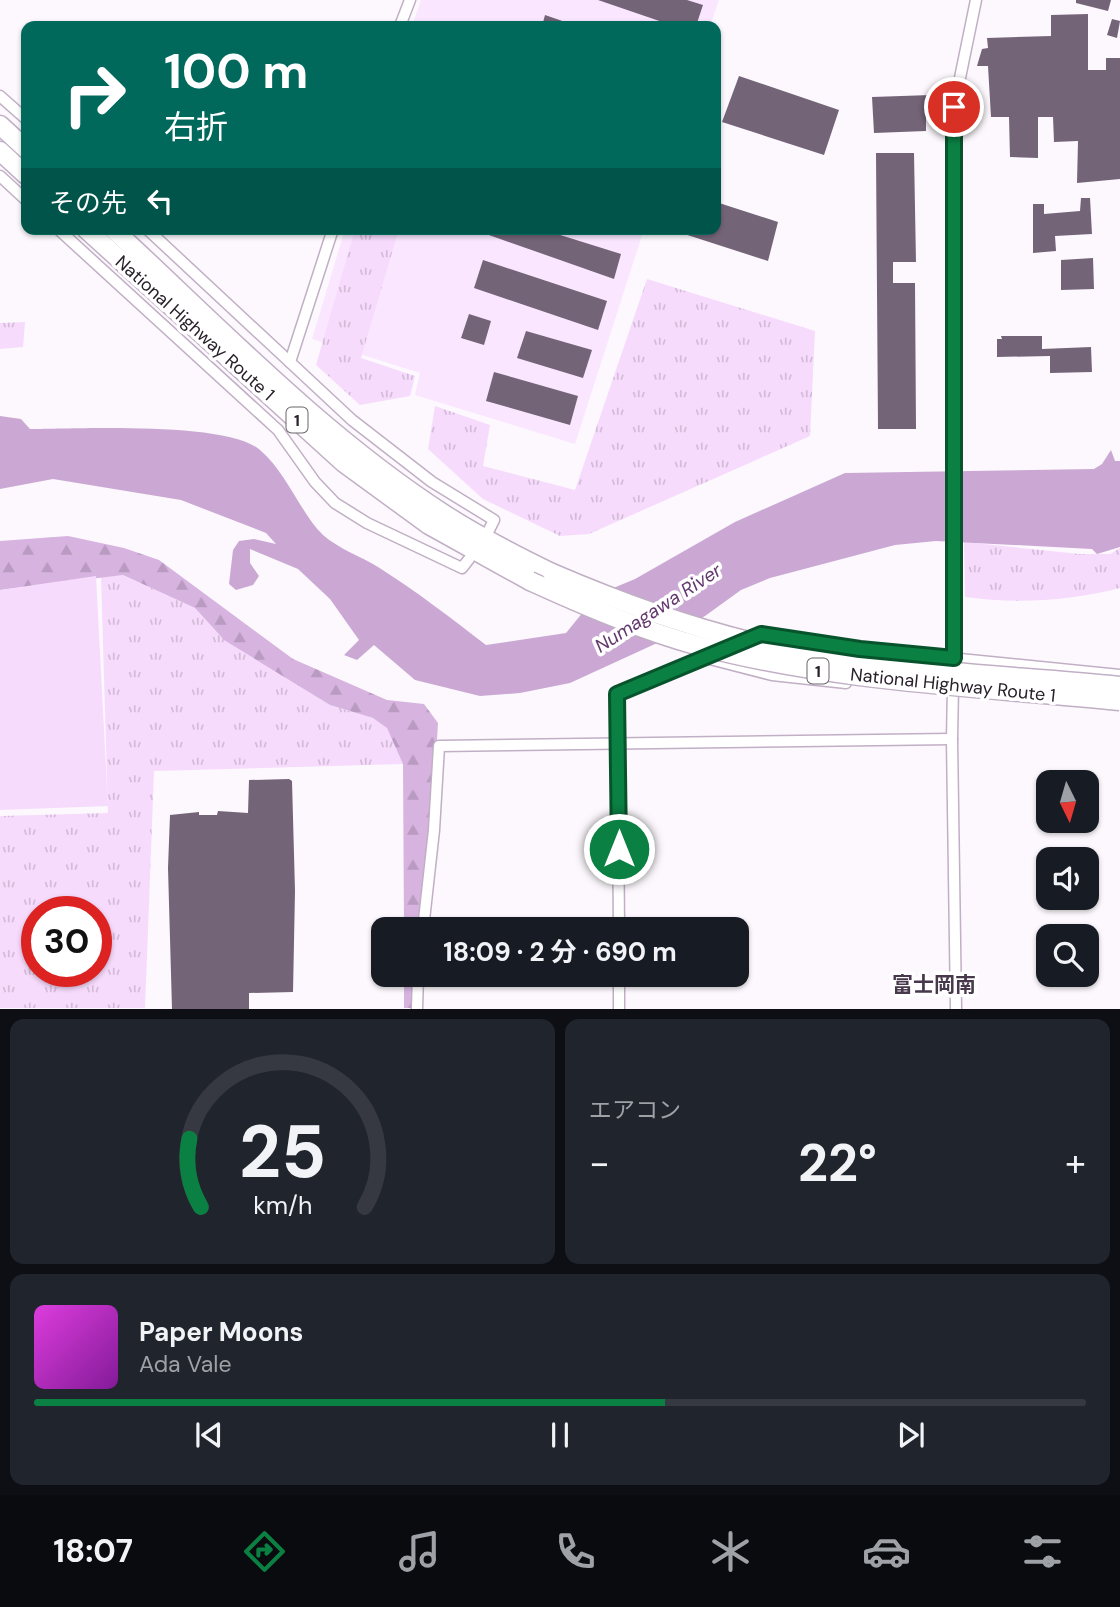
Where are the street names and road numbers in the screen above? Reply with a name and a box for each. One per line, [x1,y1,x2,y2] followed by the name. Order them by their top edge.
[110,250,280,406] street label: National Highway Route 1
[286,408,308,432] road number: 1
[808,658,828,684] road number: 1
[849,662,1057,708] street label: National Highway Route 1

